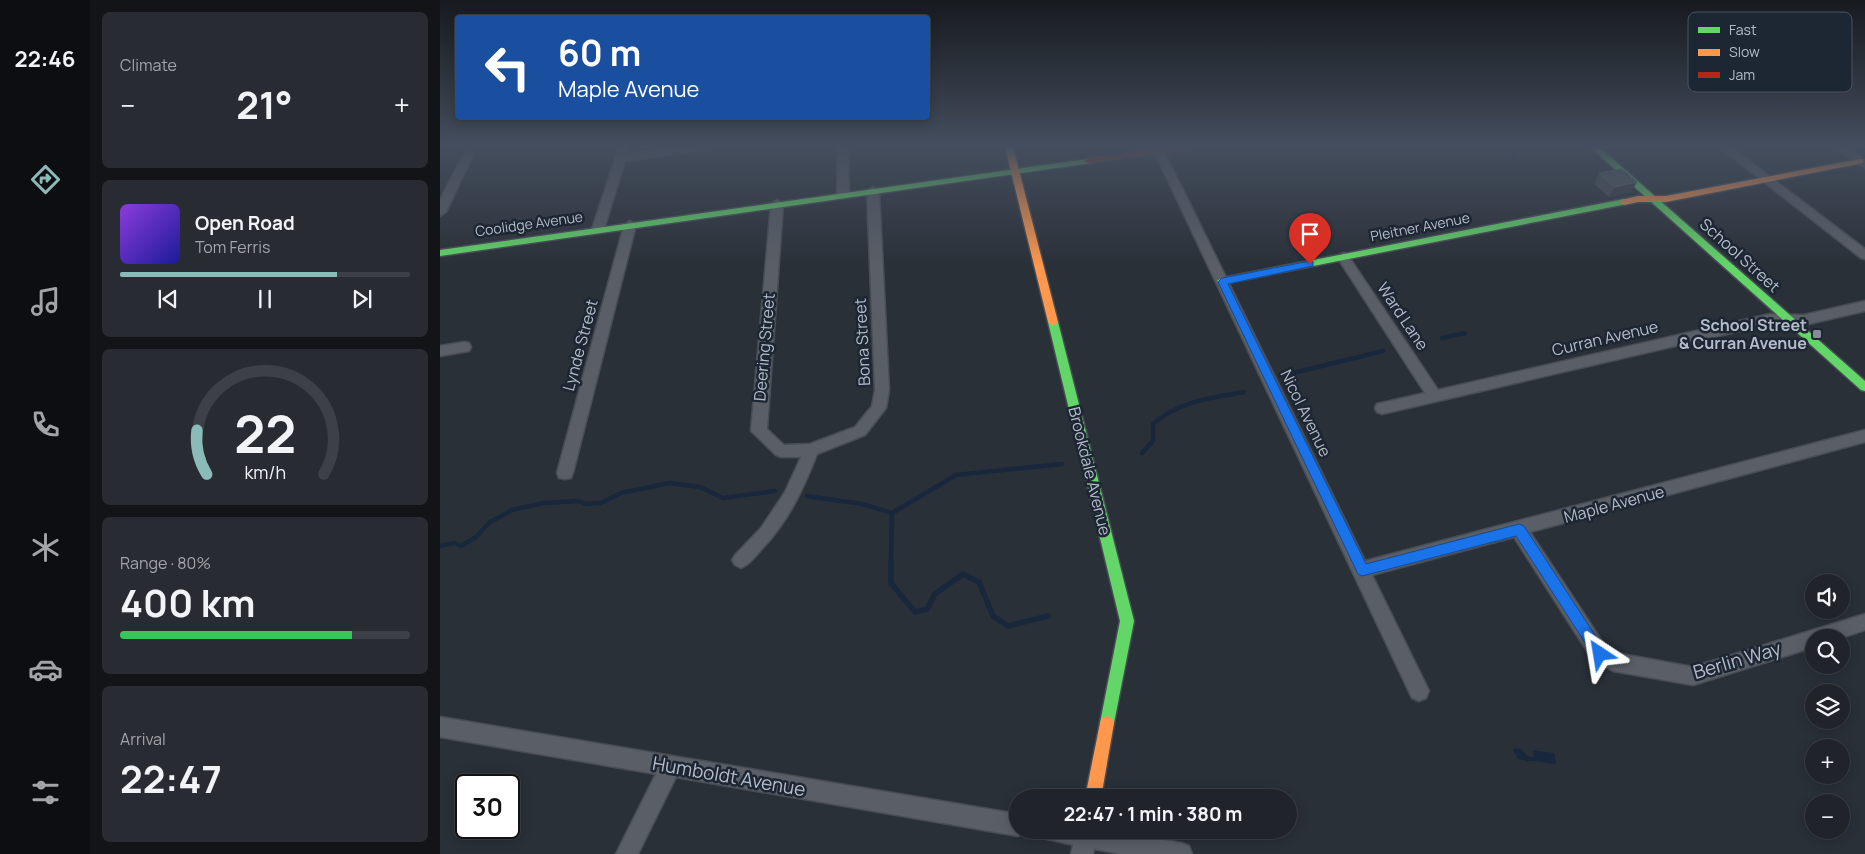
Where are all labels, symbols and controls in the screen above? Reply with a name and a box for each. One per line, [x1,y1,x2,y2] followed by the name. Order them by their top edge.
[1688,12,1852,92] legend
[1729,20,1757,39] text: Fast
[558,29,641,77] text: 60 m
[475,35,540,100] icon: left
[1729,42,1760,61] text: Slow
[15,44,75,74] text: 22:46
[120,54,177,76] text: Climate
[1729,65,1755,84] text: Jam
[558,74,699,104] text: Maple Avenue
[236,78,293,130] text: 21°
[120,86,135,124] text: −
[394,86,410,124] text: +
[28,162,63,197] icon: directions
[474,207,584,240] street label: Coolidge Avenue
[1369,208,1471,245] street label: Pleitner Avenue
[195,210,295,236] text: Open Road
[1289,213,1331,264] pin
[1695,213,1785,297] street label: School Street
[1296,220,1324,248] icon: arrive
[195,236,270,258] text: Tom Ferris
[1372,278,1434,354] street label: Ward Lane
[28,284,63,319] icon: music
[154,285,182,313] icon: previous
[251,285,279,313] icon: pause
[348,285,376,313] icon: next
[748,292,780,402] street label: Deering Street
[557,297,603,393] street label: Lynde Street
[849,298,875,386] street label: Bona Street
[1679,314,1807,354] place label: School Street & Curran Avenue
[1550,315,1660,361] street label: Curran Avenue
[1811,328,1823,340] marker: School Street & Curran Avenue
[1275,366,1337,460] street label: Nicol Avenue
[234,398,296,469] text: 22
[1063,405,1117,537] street label: Brookdale Avenue
[28,407,63,442] icon: phone
[244,460,286,484] text: km/h
[1561,480,1667,528] street label: Maple Avenue
[28,530,63,565] icon: climate
[120,552,211,574] text: Range · 80%
[1805,574,1850,839] map controls
[1805,574,1850,619] button: sound
[120,576,255,628] text: 400 km
[1573,627,1625,679] position arrow
[1805,629,1850,674] button: search
[1690,635,1784,685] street label: Berlin Way
[28,652,63,687] icon: car
[1805,684,1850,729] button: layers
[120,728,166,750] text: Arrival
[1805,739,1850,784] button: +
[650,750,808,802] street label: Humboldt Avenue
[120,752,222,804] text: 22:47
[455,774,520,839] speed limit sign: 30
[28,775,63,810] icon: filters
[1805,794,1850,839] button: −
[1064,801,1242,827] text: 22:47 · 1 min · 380 m

